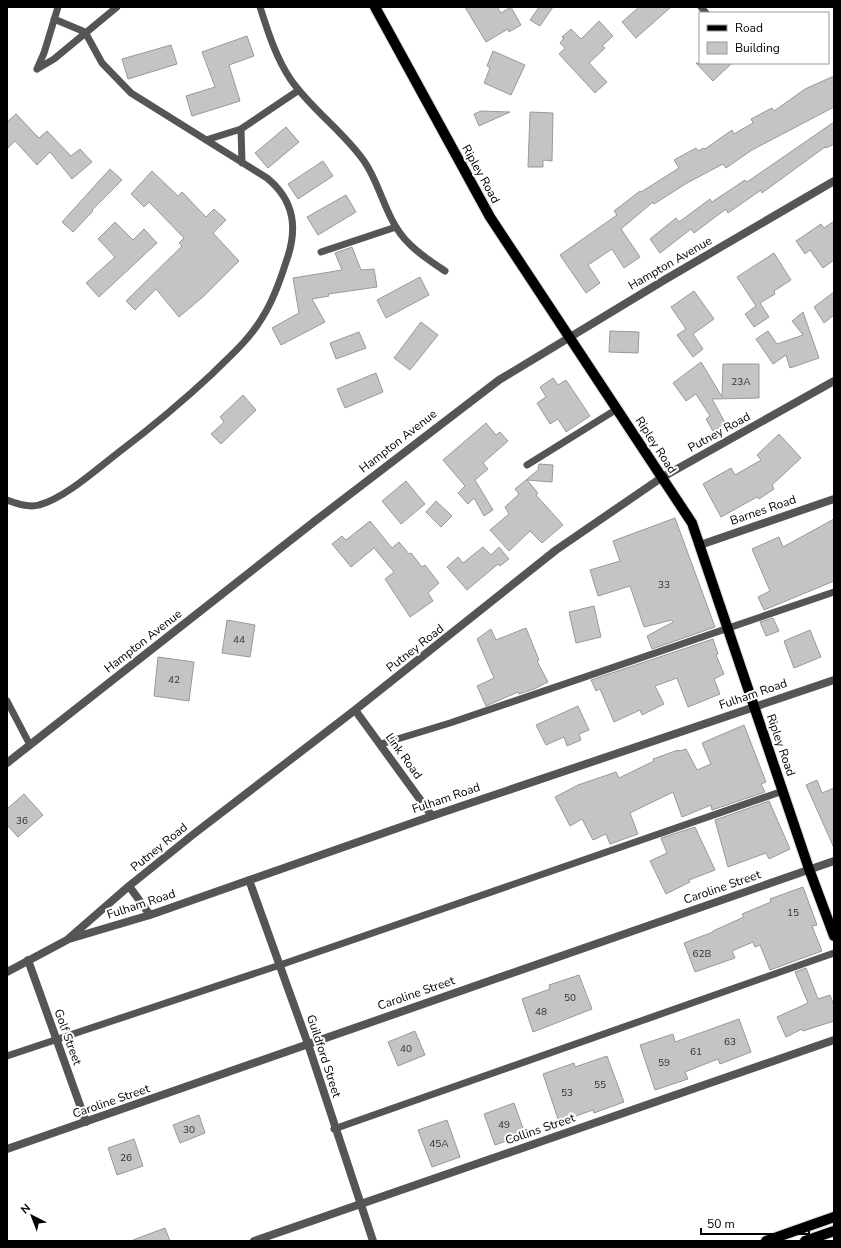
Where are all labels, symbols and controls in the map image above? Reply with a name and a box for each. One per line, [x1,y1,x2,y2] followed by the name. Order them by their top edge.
[699,12,829,64] legend
[735,20,763,36] text: Road
[735,40,780,56] text: Building
[458,142,504,206] street label: Ripley Road
[625,233,715,293] street label: Hampton Avenue
[731,375,751,389] house number: 23A
[356,406,440,476] street label: Hampton Avenue
[685,408,753,456] street label: Putney Road
[632,413,680,477] street label: Ripley Road
[728,491,798,529] street label: Barnes Road
[658,578,670,592] house number: 33
[101,606,185,676] street label: Hampton Avenue
[383,621,447,675] street label: Putney Road
[233,633,245,647] house number: 44
[168,673,180,687] house number: 42
[717,675,789,713] street label: Fulham Road
[763,712,799,778] street label: Ripley Road
[382,730,426,782] street label: Link Road
[410,779,482,817] street label: Fulham Road
[16,814,28,828] house number: 36
[127,819,191,875] street label: Putney Road
[681,866,763,908] street label: Caroline Street
[105,885,177,923] street label: Fulham Road
[787,906,799,920] house number: 15
[693,947,712,961] house number: 62B
[375,972,457,1014] street label: Caroline Street
[564,991,576,1005] house number: 50
[535,1005,547,1019] house number: 48
[50,1007,86,1068] street label: Golf Street
[303,1013,345,1100] street label: Guildford Street
[724,1035,736,1049] house number: 63
[400,1042,412,1056] house number: 40
[690,1045,702,1059] house number: 61
[658,1056,670,1070] house number: 59
[594,1078,606,1092] house number: 55
[70,1080,152,1122] street label: Caroline Street
[561,1086,573,1100] house number: 53
[503,1109,578,1148] street label: Collins Street
[498,1118,510,1132] house number: 49
[183,1123,195,1137] house number: 30
[429,1137,449,1151] house number: 45A
[120,1151,132,1165] house number: 26
[12,1196,52,1236] north arrow
[18,1201,34,1217] text: N
[701,1210,809,1236] scale bar
[707,1216,735,1232] text: 50 m

